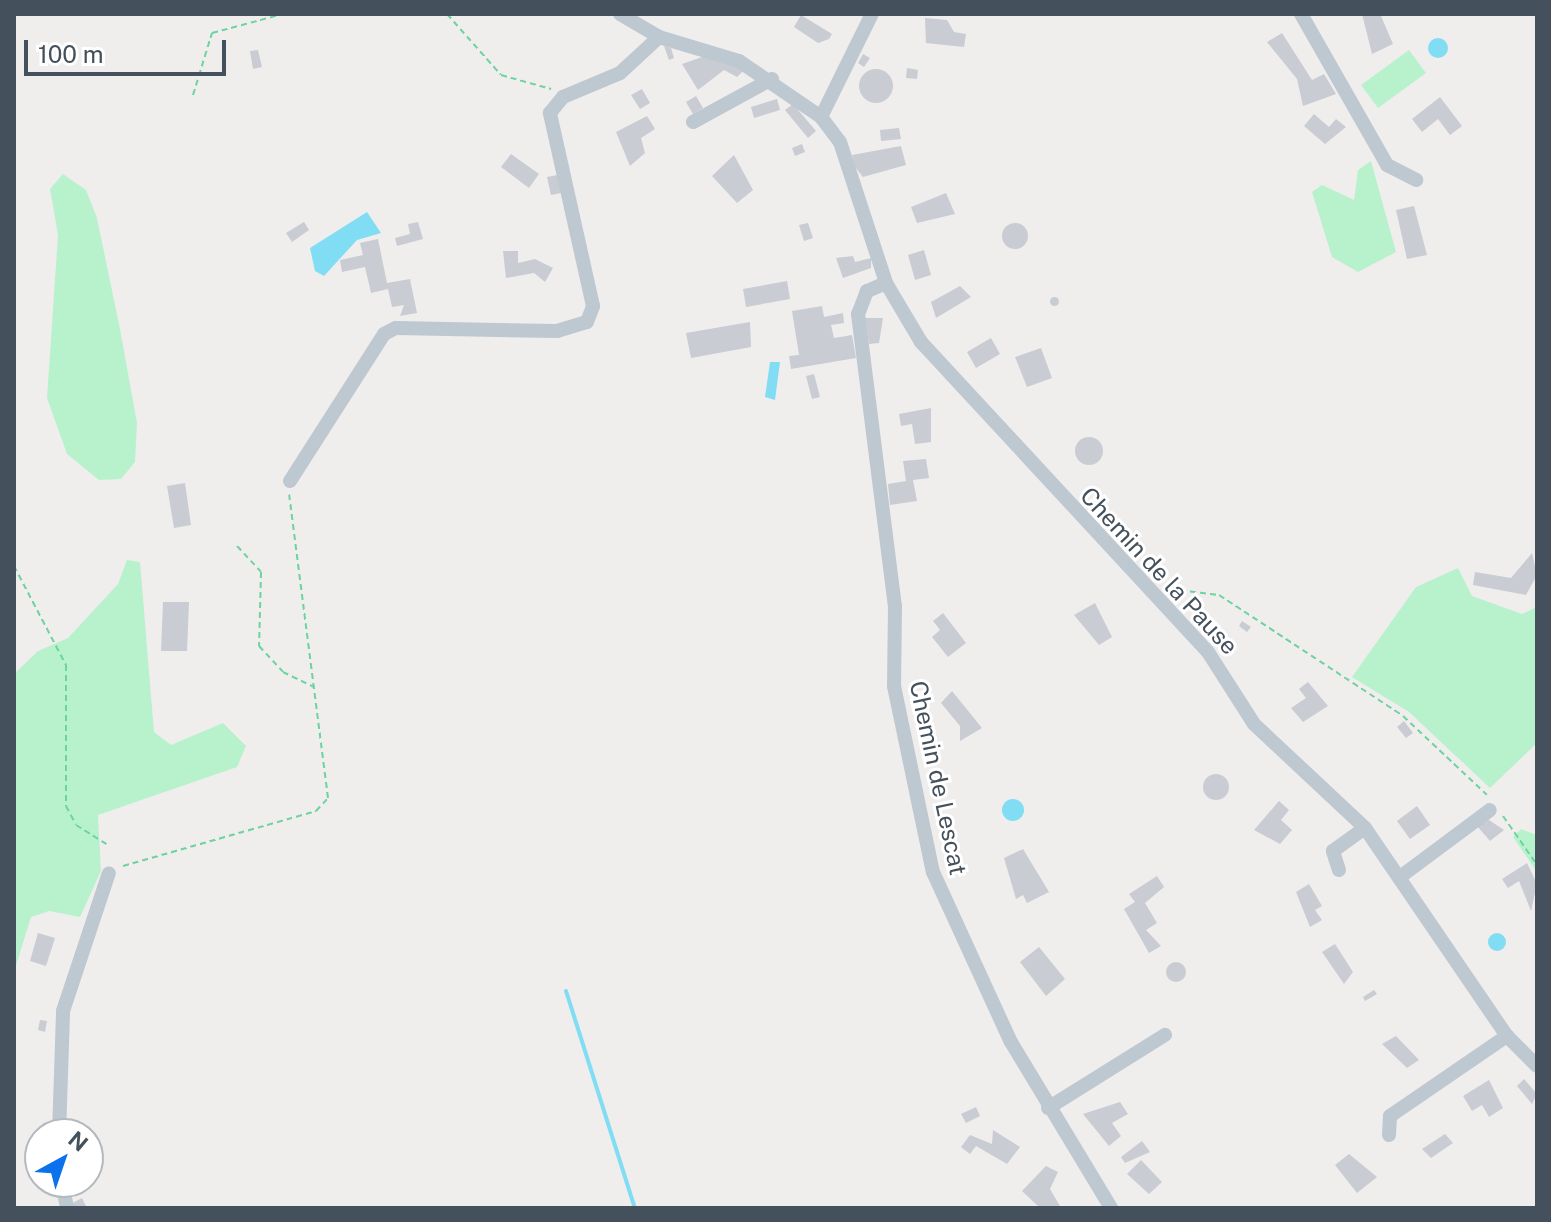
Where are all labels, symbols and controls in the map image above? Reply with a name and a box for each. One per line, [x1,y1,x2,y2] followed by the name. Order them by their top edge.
[28,24,230,74] scale bar
[38,40,104,68] text: 100 m
[1074,481,1244,661] street label: Chemin de la Pause
[903,678,973,878] street label: Chemin de Lescat
[24,1118,104,1198] north arrow
[63,1126,93,1157] text: N

